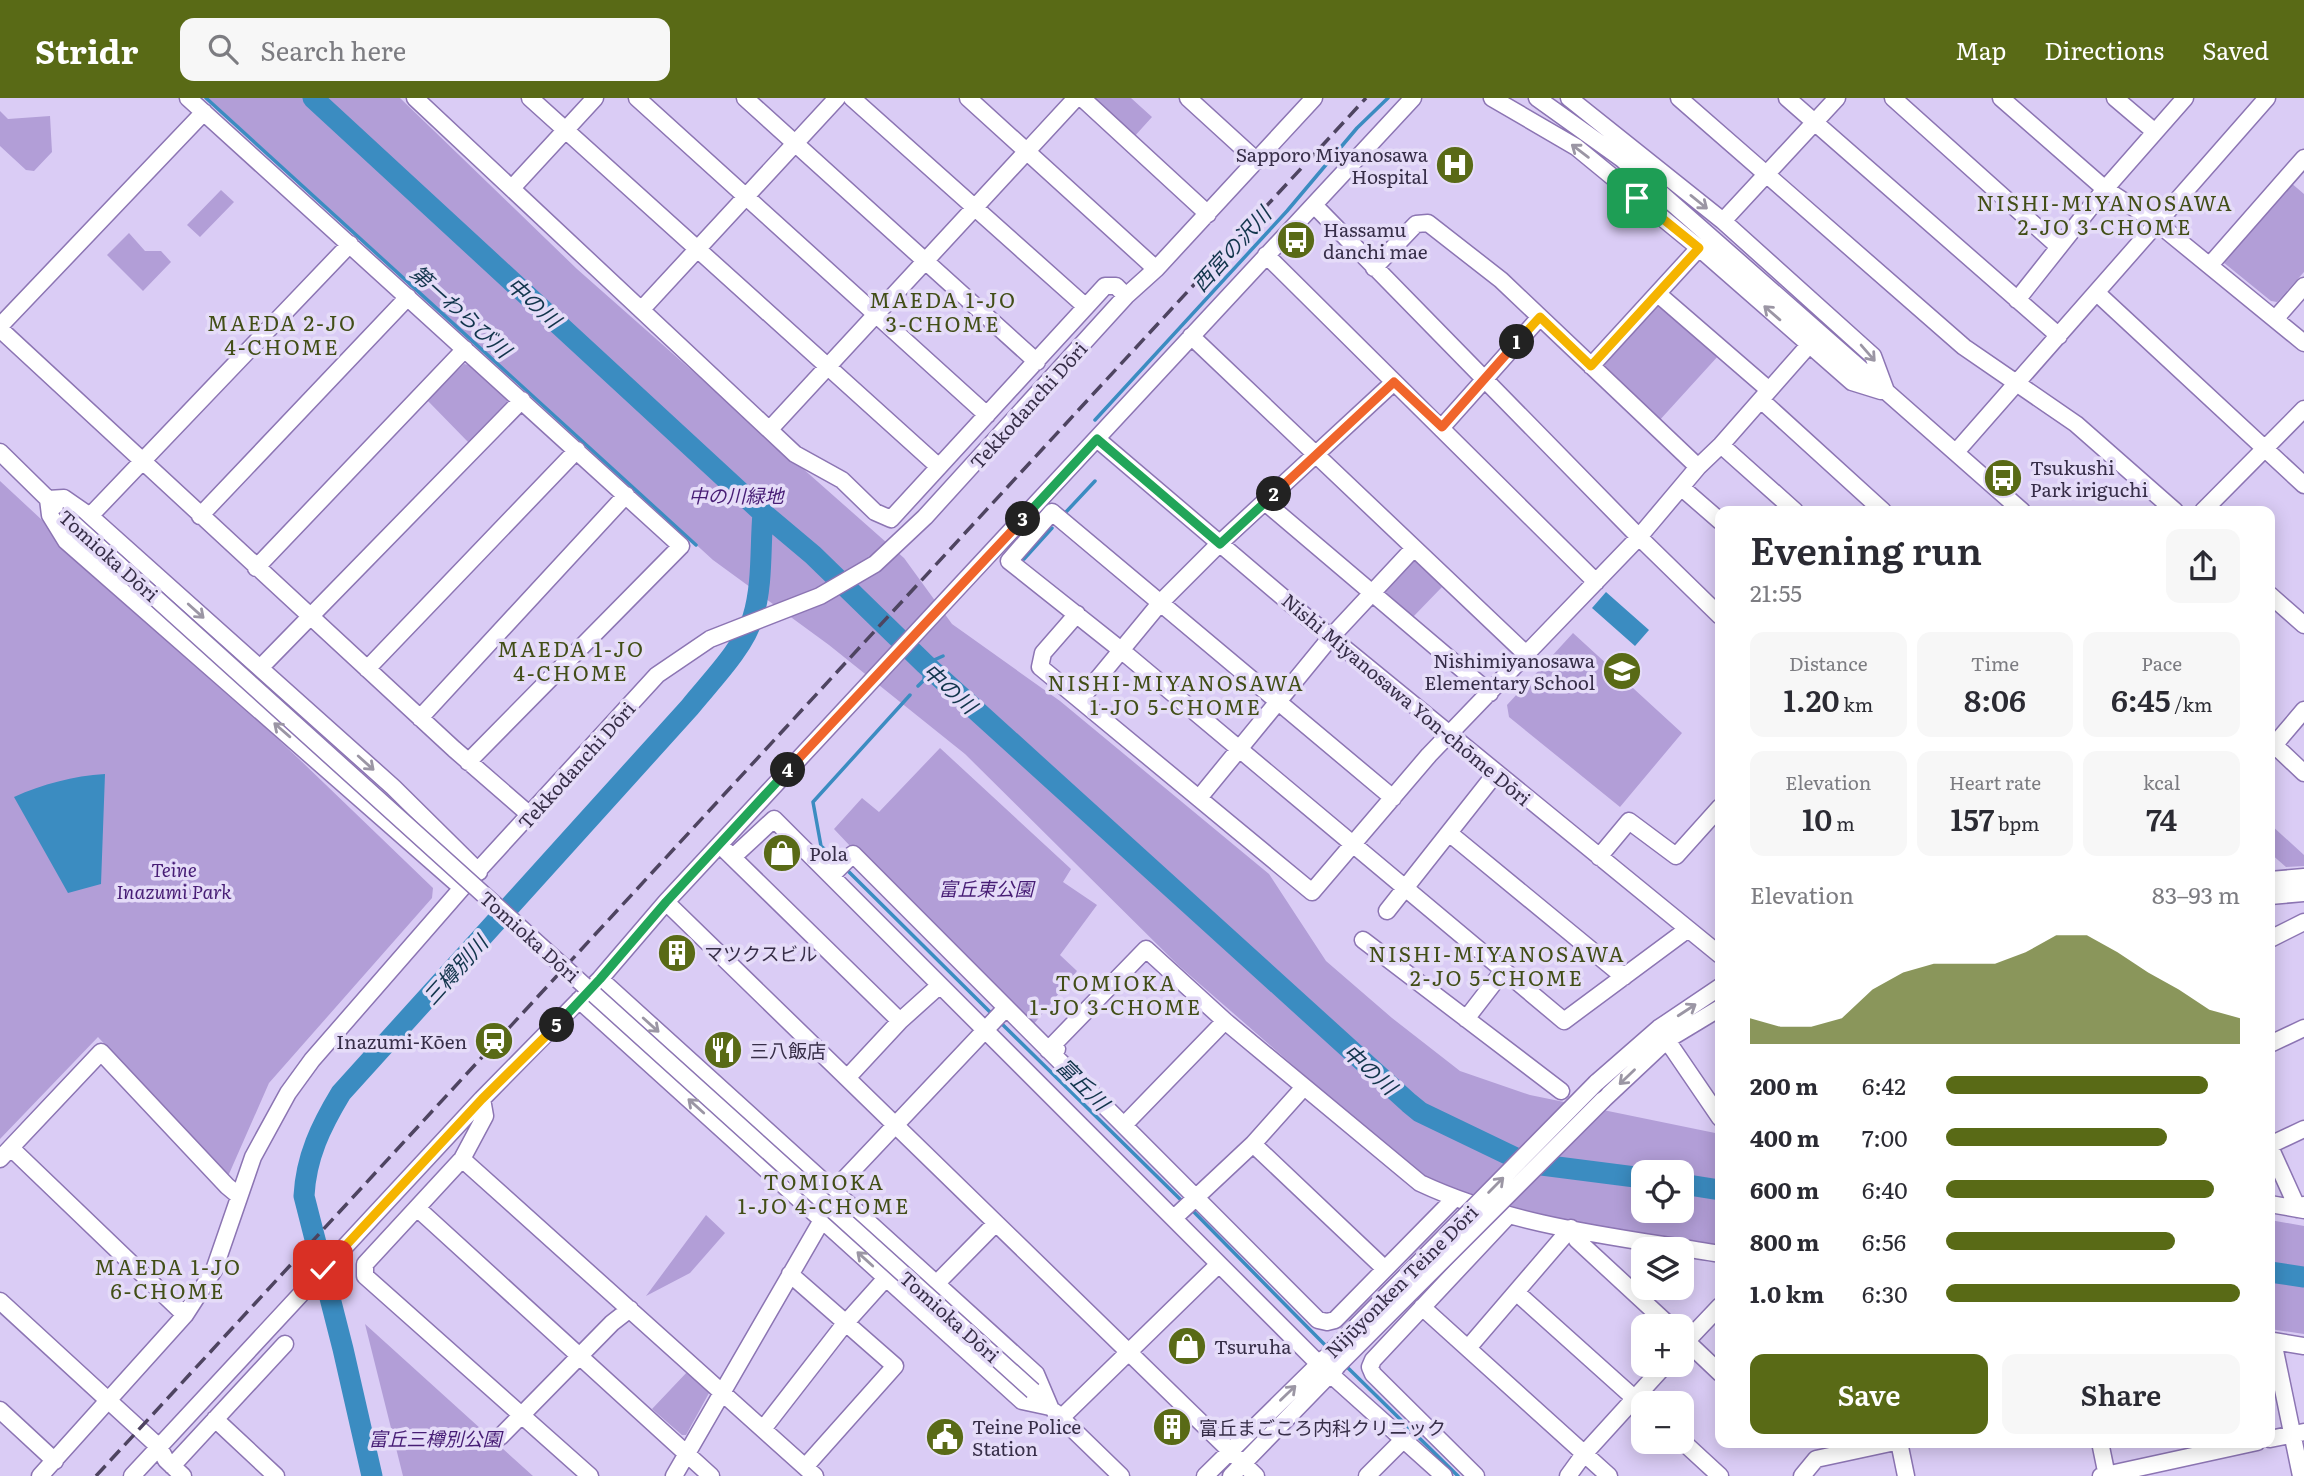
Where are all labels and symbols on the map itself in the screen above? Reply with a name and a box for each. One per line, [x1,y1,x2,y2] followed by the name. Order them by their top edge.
[1236,140,1429,190] place label: Sapporo Miyanosawa Hospital
[1434,144,1476,186] hospital icon: Sapporo Miyanosawa Hospital
[1571,144,1590,158] one-way arrow
[1607,168,1667,228] pin
[1976,186,2234,241] district label: NISHI-MIYANOSAWA 2-JO 3-CHOME
[1689,194,1707,209] one-way arrow
[1183,197,1278,297] water label: 西宮の沢川
[1323,215,1428,265] place label: Hassamu danchi mae
[1275,219,1317,261] bus stop icon: Hassamu danchi mae
[405,256,521,365] water label: 第一わらび川
[501,268,570,335] water label: 中の川
[869,283,1017,338] district label: MAEDA 1-JO 3-CHOME
[1764,305,1782,321] one-way arrow
[207,306,357,361] district label: MAEDA 2-JO 4-CHOME
[1500,324,1534,360] pin: 1
[963,335,1093,475] street label: Tekkodanchi Dōri
[1859,344,1875,362] one-way arrow
[2030,453,2148,503] place label: Tsukushi Park iriguchi
[1982,457,2024,499] bus stop icon: Tsukushi Park iriguchi
[1256,476,1292,512] pin: 2
[688,481,785,509] park label: 中の川緑地
[1006,502,1040,536] pin: 3
[53,503,165,607] street label: Tomioka Dōri
[1276,586,1538,812] street label: Nishi Miyanosawa Yon-chōme Dōri
[187,603,205,619] one-way arrow
[497,632,645,687] district label: MAEDA 1-JO 4-CHOME
[1424,646,1596,696] place label: Nishimiyanosawa Elementary School
[1601,650,1643,692] school or university icon: Nishimiyanosawa Elementary School
[917,654,986,721] water label: 中の川
[1047,666,1305,721] district label: NISHI-MIYANOSAWA 1-JO 5-CHOME
[511,695,641,835] street label: Tekkodanchi Dōri
[273,722,291,738] one-way arrow
[770,752,806,788] pin: 4
[357,754,374,771] one-way arrow
[761,832,803,874] shop icon: Pola
[809,839,849,867] place label: Pola
[116,855,232,905] park label: Teine Inazumi Park
[938,874,1036,902] park label: 富丘東公園
[474,884,586,988] street label: Tomioka Dōri
[414,926,495,1011] water label: 三樽別川
[656,932,698,974] building icon: マツクスビル
[1368,937,1626,992] district label: NISHI-MIYANOSAWA 2-JO 5-CHOME
[704,939,817,967] place label: マツクスビル
[1030,966,1202,1021] district label: TOMIOKA 1-JO 3-CHOME
[1677,1002,1696,1017] one-way arrow
[540,1007,574,1042] pin: 5
[642,1017,660,1033] one-way arrow
[473,1020,515,1062] station icon: Inazumi-Kōen
[336,1027,467,1055] place label: Inazumi-Kōen
[702,1029,744,1071] restaurant icon: 三八飯店
[1337,1035,1406,1102] water label: 中の川
[750,1036,826,1064] place label: 三八飯店
[1051,1050,1119,1118] water label: 富丘川
[1619,1069,1636,1086] one-way arrow
[687,1098,705,1114] one-way arrow
[738,1165,910,1220] district label: TOMIOKA 1-JO 4-CHOME
[1487,1176,1504,1193] one-way arrow
[1318,1198,1484,1364] street label: Nijūyonken Teine Dōri
[293,1240,353,1300] pin
[94,1250,242,1305] district label: MAEDA 1-JO 6-CHOME
[856,1251,874,1267] one-way arrow
[894,1264,1006,1368] street label: Tomioka Dōri
[1166,1325,1208,1367] shop icon: Tsuruha
[1214,1332,1292,1360] place label: Tsuruha
[1279,1385,1296,1402] one-way arrow
[1151,1406,1193,1448] building icon: 富丘まごころ内科クリニック
[972,1412,1081,1462] place label: Teine Police Station
[1199,1413,1446,1441] place label: 富丘まごころ内科クリニック
[924,1416,966,1458] public building icon: Teine Police Station
[368,1424,504,1452] park label: 富丘三樽別公園

